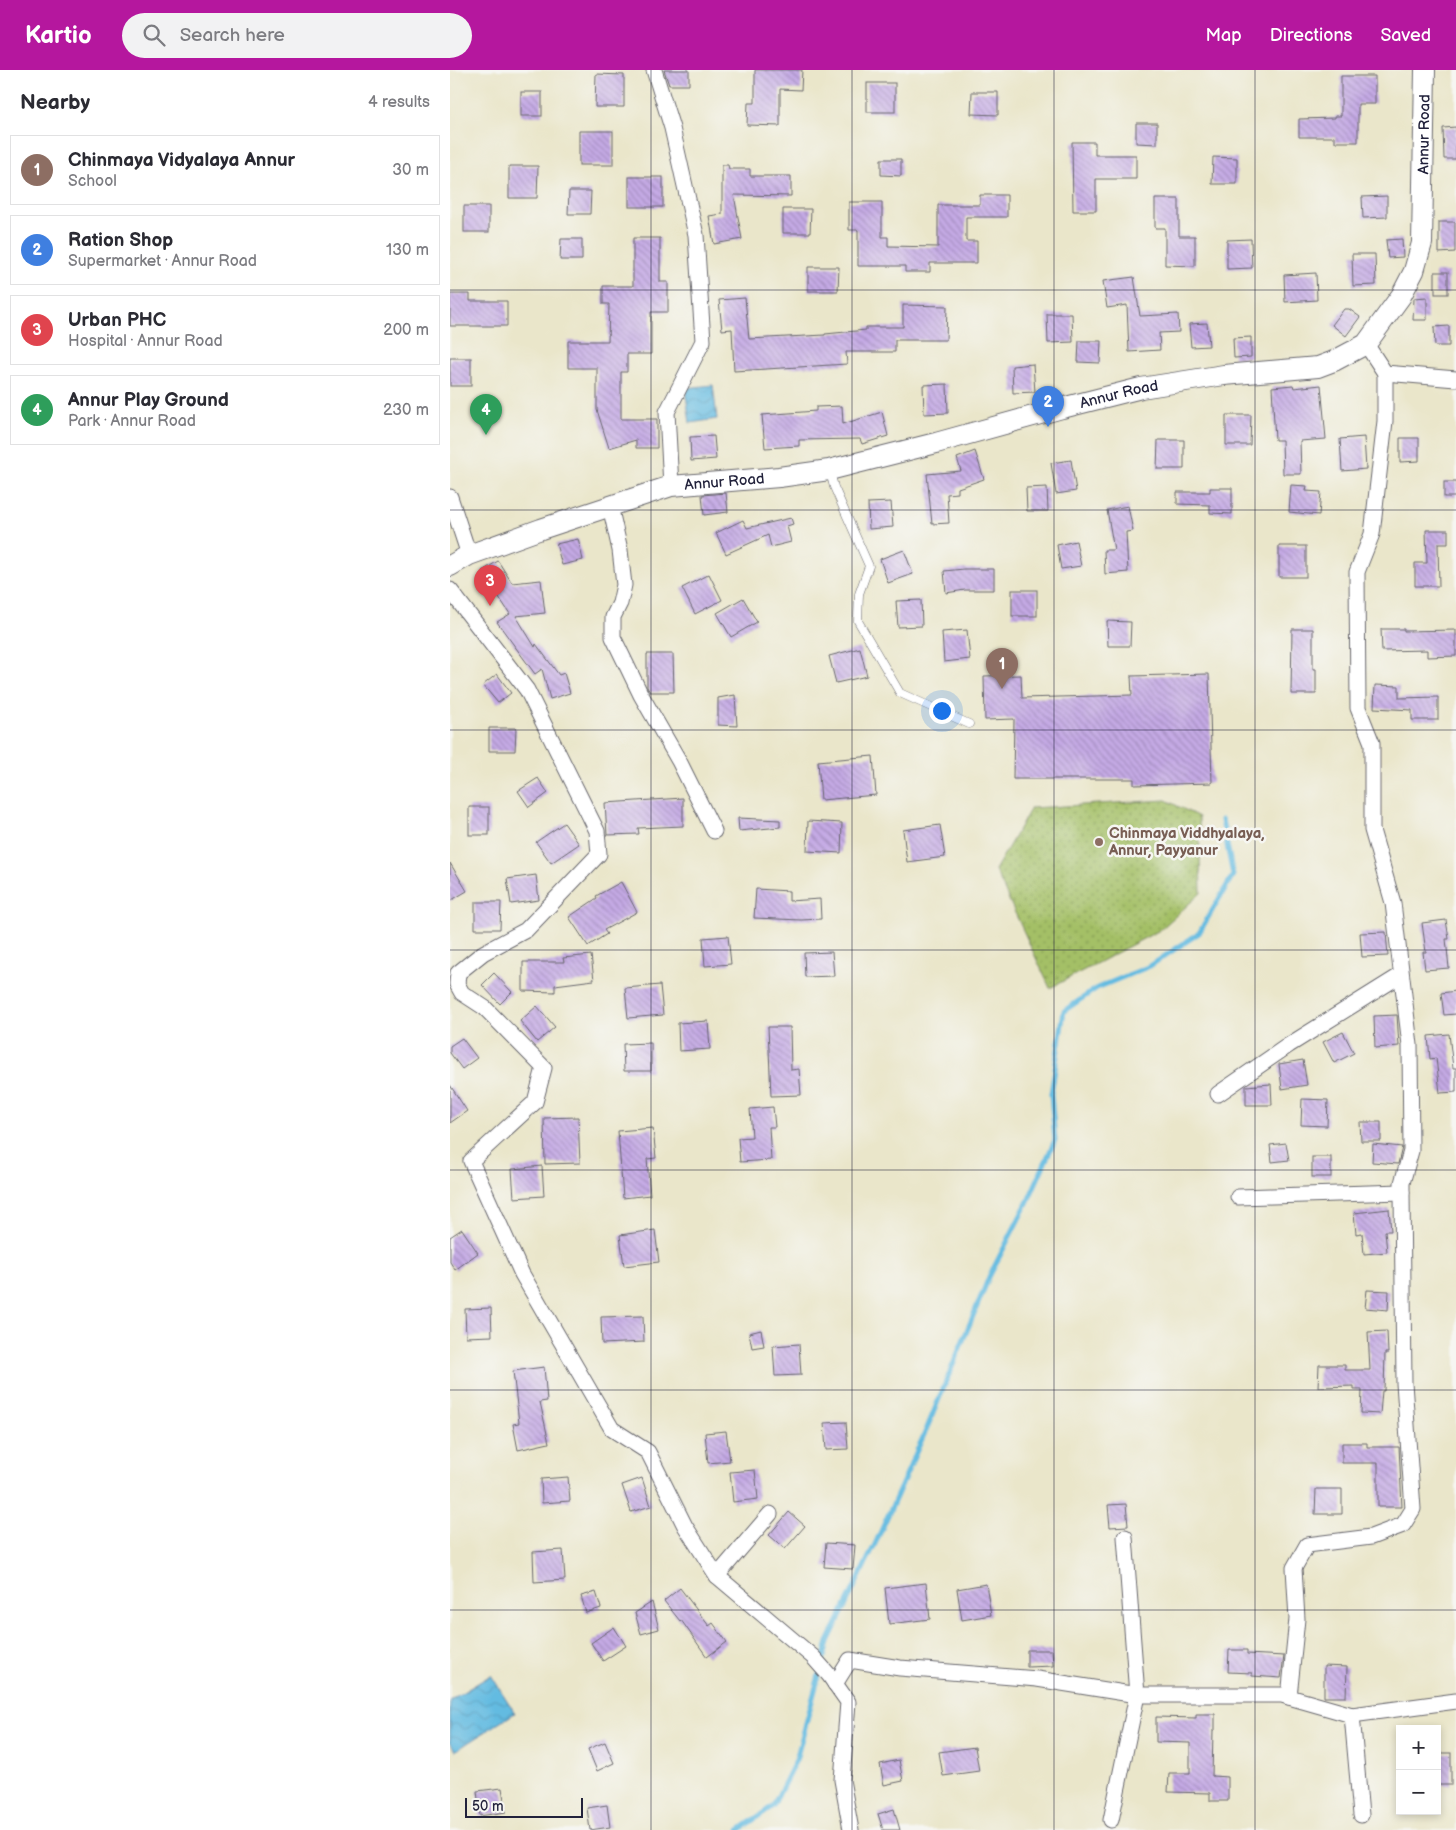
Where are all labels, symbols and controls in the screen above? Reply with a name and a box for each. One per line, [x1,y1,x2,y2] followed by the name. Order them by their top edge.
[122,13,472,58] search box
[25,21,92,50] text: Kartio
[140,21,168,49] icon: search
[180,24,285,47] text: Search here
[1206,25,1242,46] text: Map
[1270,25,1352,46] text: Directions
[1380,25,1431,46] text: Saved
[20,90,90,115] text: Nearby
[368,93,430,112] text: 4 results
[1414,94,1435,175] street label: Annur Road
[68,149,295,172] text: Chinmaya Vidyalaya Annur
[34,161,40,180] text: 1
[392,161,429,180] text: 30 m
[68,172,117,191] text: School
[68,229,173,252] text: Ration Shop
[32,241,42,260] text: 2
[386,241,429,260] text: 130 m
[68,252,257,271] text: Supermarket · Annur Road
[68,309,166,332] text: Urban PHC
[32,321,42,340] text: 3
[383,321,429,340] text: 200 m
[68,332,223,351] text: Hospital · Annur Road
[1078,376,1160,413] street label: Annur Road
[1032,386,1064,427] pin: 2
[68,389,229,412] text: Annur Play Ground
[470,394,502,435] pin: 4
[32,401,42,420] text: 4
[383,401,429,420] text: 230 m
[68,412,196,431] text: Park · Annur Road
[684,469,765,495] street label: Annur Road
[474,565,506,606] pin: 3
[986,648,1018,689] pin: 1
[929,698,955,724] your location
[1108,824,1265,860] place label: Chinmaya Viddhyalaya, Annur, Payyanur
[1093,836,1105,848] marker: Chinmaya Viddhyalaya, Annur, Payyanur
[1396,1725,1441,1815] map controls
[1396,1725,1441,1770] button: +
[1396,1770,1441,1815] button: −
[465,1795,582,1818] scale bar
[472,1798,504,1815] text: 50 m

